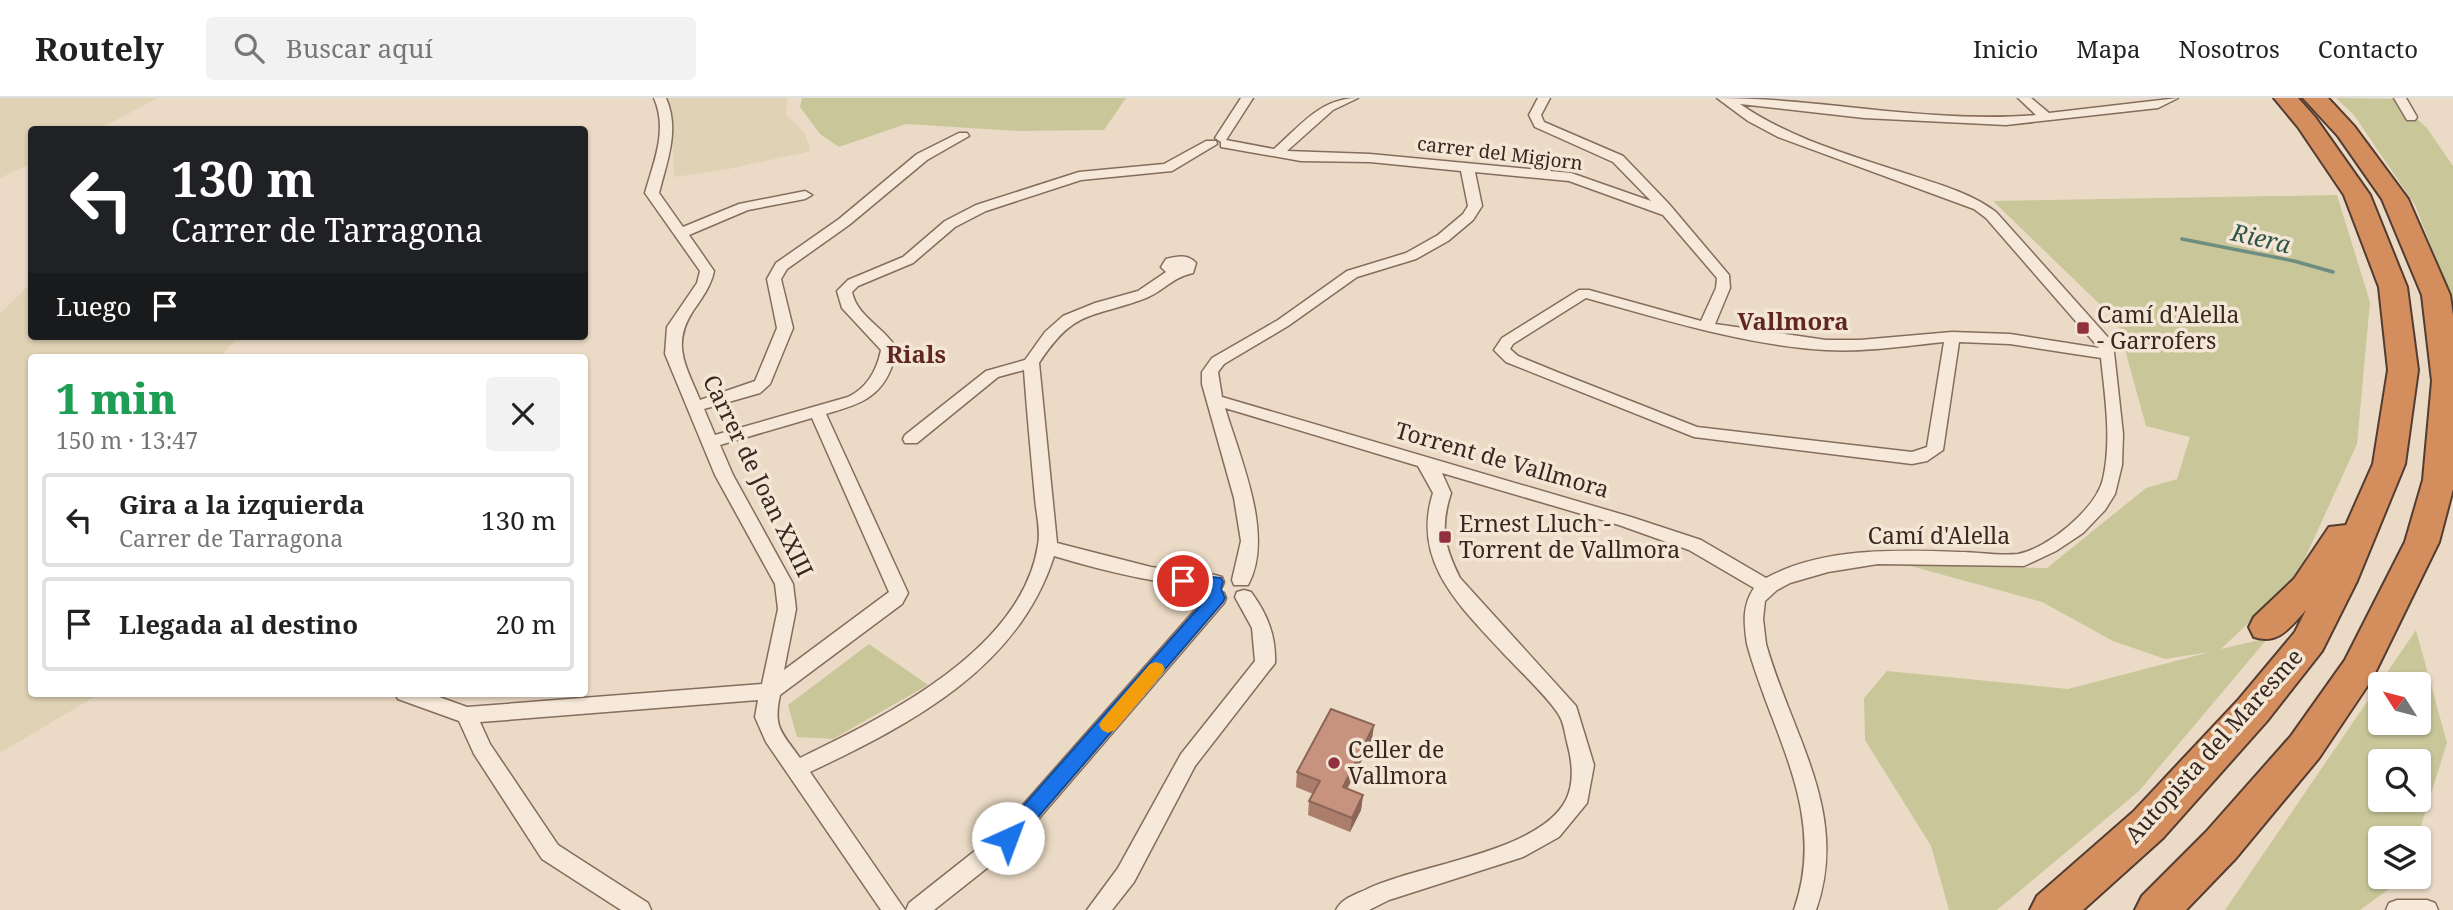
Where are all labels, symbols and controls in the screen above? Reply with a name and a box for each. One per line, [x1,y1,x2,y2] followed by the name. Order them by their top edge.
[206,17,696,80] search box
[35,26,164,71] text: Routely
[230,29,268,67] icon: search
[286,30,433,66] text: Buscar aquí
[1973,32,2038,65] text: Inicio
[2076,32,2141,65] text: Mapa
[2179,32,2280,65] text: Nosotros
[2318,32,2418,65] text: Contacto
[1416,130,1584,176] street label: carrer del Migjorn
[171,145,315,211] text: 130 m
[56,154,147,245] icon: left
[171,208,483,251] text: Carrer de Tarragona
[2228,215,2294,260] water label: Riera
[146,287,184,325] icon: arrive
[56,288,132,324] text: Luego
[2097,298,2239,356] place label: Camí d'Alella - Garrofers
[1737,304,1849,337] district label: Vallmora
[2075,320,2091,336] marker: Camí d'Alella - Garrofers
[886,337,946,370] district label: Rials
[56,369,177,426] text: 1 min
[696,369,822,582] street label: Carrer de Joan XXIII
[486,377,560,451] button: close
[1392,413,1613,505] street label: Torrent de Vallmora
[56,424,198,456] text: 150 m · 13:47
[119,486,365,522] text: Gira a la izquierda
[60,501,98,539] icon: left
[481,502,556,538] text: 130 m
[1459,507,1680,565] place label: Ernest Lluch - Torrent de Vallmora
[1868,519,2010,551] street label: Camí d'Alella
[119,522,343,554] text: Carrer de Tarragona
[1437,529,1453,545] marker: Ernest Lluch - Torrent de Vallmora
[1153,551,1213,611] pin
[1164,562,1202,600] icon: arrive
[60,605,98,643] icon: arrive
[119,606,358,642] text: Llegada al destino
[496,606,556,642] text: 20 m
[2117,641,2310,850] street label: Autopista del Maresme
[2368,672,2431,735] north arrow
[2368,672,2431,889] map controls
[1348,733,1448,791] place label: Celler de Vallmora
[2368,749,2431,812] button: search
[1326,755,1342,771] marker: Celler de Vallmora
[971,801,1045,875] position arrow
[2368,826,2431,889] button: layers

